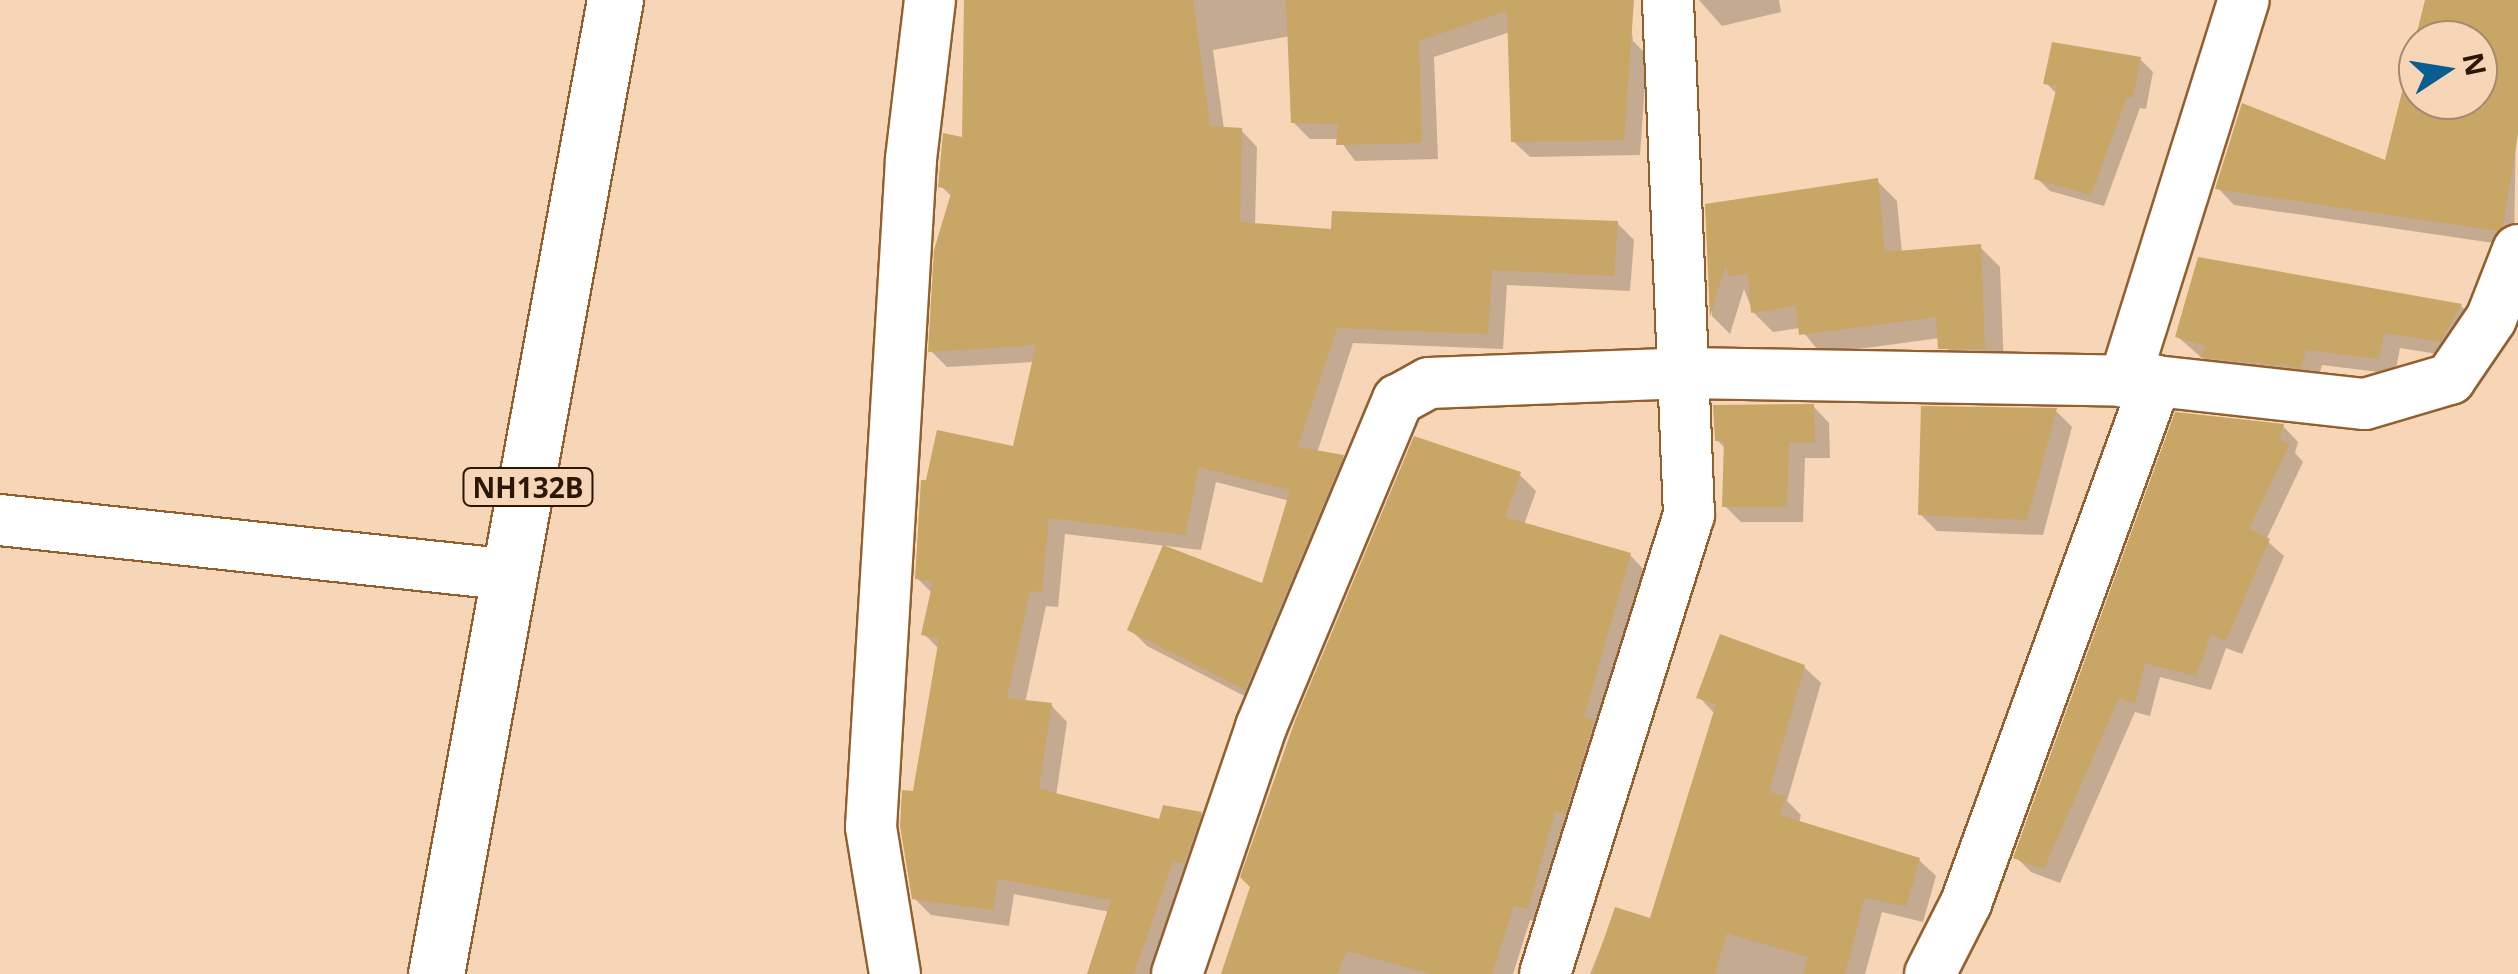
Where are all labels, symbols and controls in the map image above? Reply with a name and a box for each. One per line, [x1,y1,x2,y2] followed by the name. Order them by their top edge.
[2398,20,2498,120] north arrow
[2454,49,2496,79] text: N
[460,464,596,510] road number: NH132B

